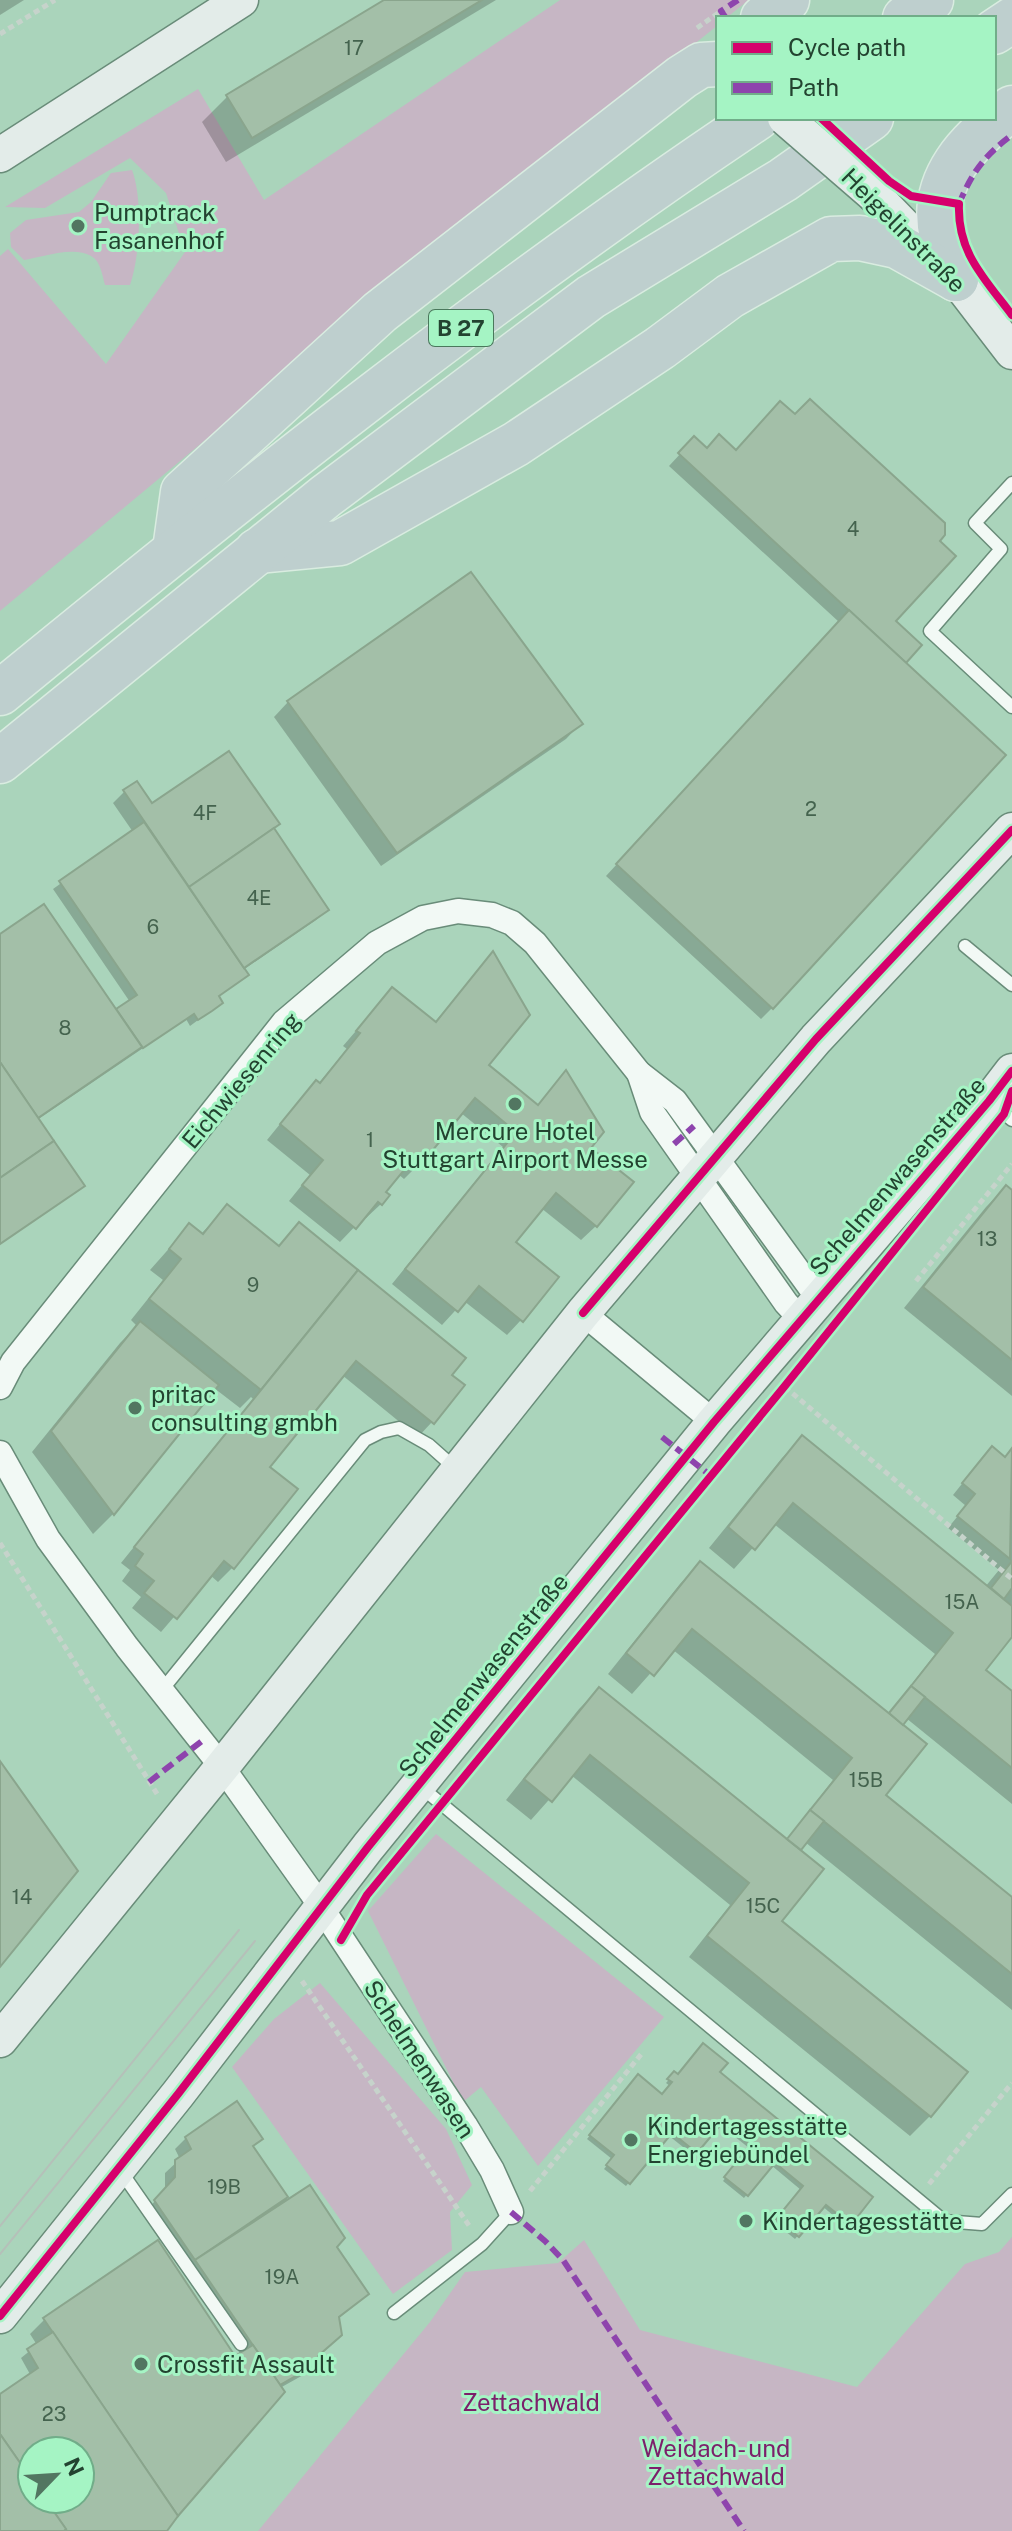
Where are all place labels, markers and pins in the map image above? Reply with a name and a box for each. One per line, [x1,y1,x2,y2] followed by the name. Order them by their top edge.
[94,198,224,254] place label: Pumptrack Fasanenhof
[69,217,87,235] marker: Pumptrack Fasanenhof
[506,1095,524,1113] marker: Mercure Hotel Stuttgart Airport Messe
[382,1117,648,1173] place label: Mercure Hotel Stuttgart Airport Messe
[151,1380,338,1436] place label: pritac consulting gmbh
[126,1399,144,1417] marker: pritac consulting gmbh
[647,2112,848,2168] place label: Kindertagesstätte Energiebündel
[622,2131,640,2149] marker: Kindertagesstätte Energiebündel
[762,2207,963,2235] place label: Kindertagesstätte
[737,2212,755,2230] marker: Kindertagesstätte
[157,2350,335,2378] place label: Crossfit Assault
[132,2355,150,2373] marker: Crossfit Assault

